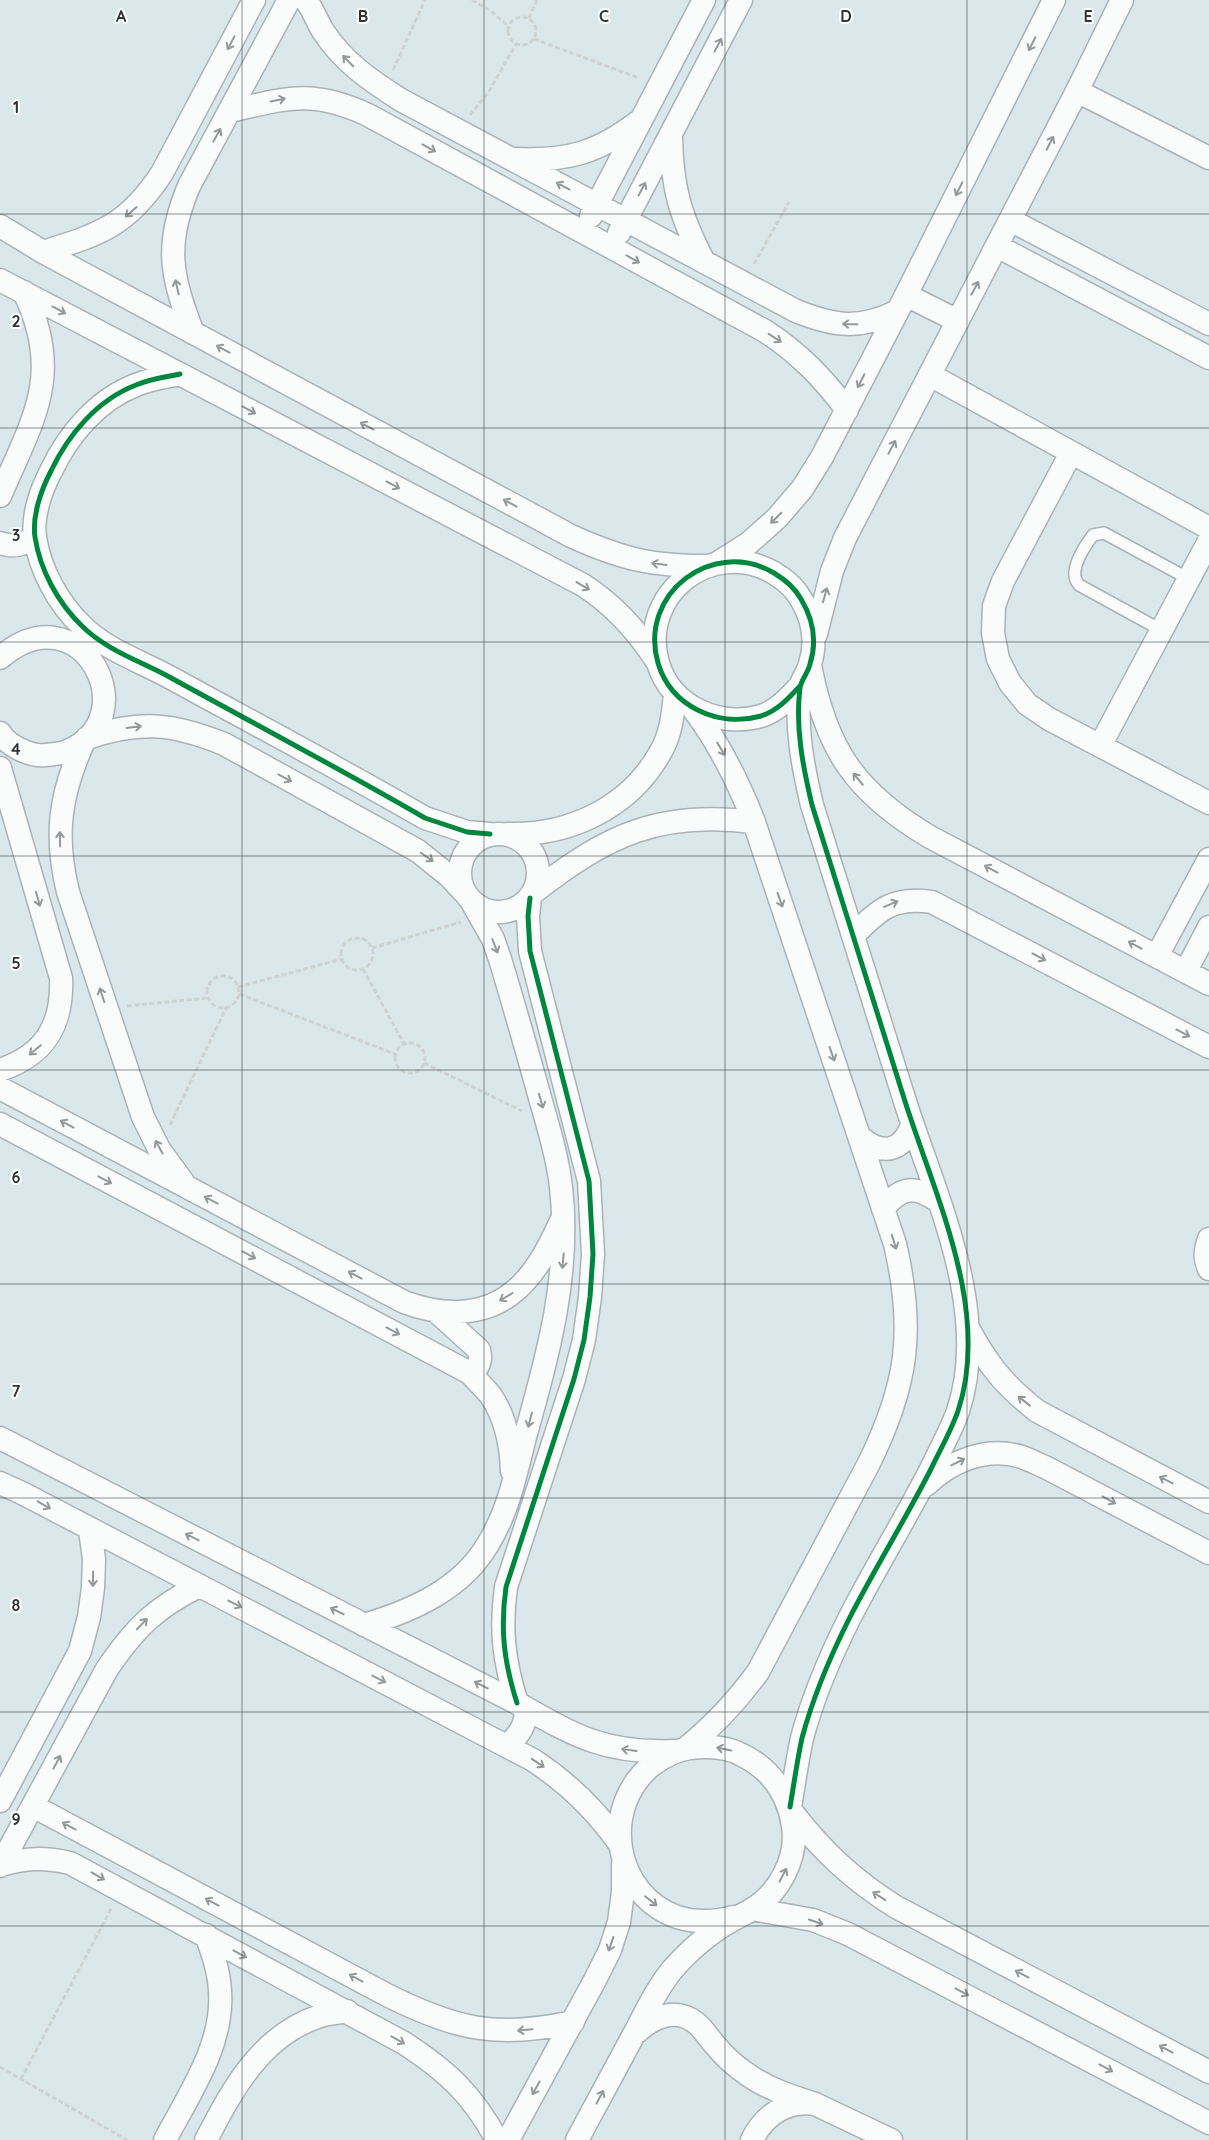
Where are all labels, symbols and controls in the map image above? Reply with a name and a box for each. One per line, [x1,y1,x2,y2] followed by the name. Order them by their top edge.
[116,6,127,26] text: A
[358,6,368,26] text: B
[599,6,609,26] text: C
[840,6,852,26] text: D
[1083,6,1093,26] text: E
[226,35,235,50] one-way arrow
[1027,36,1037,51] one-way arrow
[714,38,723,53] one-way arrow
[342,55,354,68] one-way arrow
[269,95,285,105] one-way arrow
[13,97,19,117] text: 1
[212,128,222,143] one-way arrow
[1045,136,1055,151] one-way arrow
[421,143,436,153] one-way arrow
[557,181,571,191] one-way arrow
[954,181,963,196] one-way arrow
[638,182,647,197] one-way arrow
[124,206,137,218] one-way arrow
[625,255,640,264] one-way arrow
[172,280,181,296] one-way arrow
[970,280,980,295] one-way arrow
[51,305,66,315] one-way arrow
[11,311,21,331] text: 2
[842,320,858,329] one-way arrow
[768,333,782,343] one-way arrow
[216,344,231,354] one-way arrow
[856,373,866,388] one-way arrow
[241,406,256,415] one-way arrow
[359,421,374,431] one-way arrow
[888,440,897,455] one-way arrow
[386,480,401,490] one-way arrow
[503,498,518,507] one-way arrow
[770,512,783,524] one-way arrow
[12,525,20,545] text: 3
[651,559,667,569] one-way arrow
[576,581,590,591] one-way arrow
[821,587,830,603] one-way arrow
[126,722,142,732] one-way arrow
[11,739,21,759] text: 4
[717,742,727,756] one-way arrow
[852,772,863,785] one-way arrow
[277,774,292,783] one-way arrow
[55,831,65,847] one-way arrow
[419,852,433,862] one-way arrow
[984,864,999,873] one-way arrow
[33,891,43,907] one-way arrow
[776,892,785,908] one-way arrow
[883,899,898,909] one-way arrow
[491,937,500,953] one-way arrow
[1128,940,1143,949] one-way arrow
[11,953,21,973] text: 5
[1031,953,1046,962] one-way arrow
[97,987,106,1003] one-way arrow
[1175,1029,1190,1038] one-way arrow
[28,1044,41,1056] one-way arrow
[828,1046,837,1062] one-way arrow
[536,1093,546,1109] one-way arrow
[60,1119,75,1128] one-way arrow
[154,1139,164,1154] one-way arrow
[12,1167,21,1187] text: 6
[97,1175,112,1185] one-way arrow
[204,1195,219,1204] one-way arrow
[889,1233,899,1249] one-way arrow
[241,1251,256,1260] one-way arrow
[558,1253,567,1269] one-way arrow
[347,1270,362,1280] one-way arrow
[499,1292,513,1302] one-way arrow
[385,1326,400,1336] one-way arrow
[12,1381,21,1401] text: 7
[1018,1395,1031,1406] one-way arrow
[525,1412,534,1428] one-way arrow
[950,1457,965,1466] one-way arrow
[1159,1475,1174,1484] one-way arrow
[1101,1495,1116,1505] one-way arrow
[36,1500,51,1510] one-way arrow
[185,1532,200,1541] one-way arrow
[88,1570,98,1587] one-way arrow
[12,1595,21,1615] text: 8
[227,1599,242,1609] one-way arrow
[330,1606,345,1615] one-way arrow
[136,1618,148,1631] one-way arrow
[371,1675,386,1684] one-way arrow
[474,1680,489,1690] one-way arrow
[717,1744,733,1753] one-way arrow
[621,1745,637,1755] one-way arrow
[52,1755,62,1770] one-way arrow
[530,1758,544,1768] one-way arrow
[11,1809,21,1829] text: 9
[62,1821,77,1830] one-way arrow
[779,1869,789,1883] one-way arrow
[90,1871,105,1881] one-way arrow
[873,1891,887,1901] one-way arrow
[644,1895,657,1906] one-way arrow
[205,1897,220,1907] one-way arrow
[808,1917,824,1927] one-way arrow
[606,1936,615,1952] one-way arrow
[233,1949,247,1959] one-way arrow
[1015,1968,1030,1978] one-way arrow
[349,1973,363,1983] one-way arrow
[955,1987,970,1997] one-way arrow
[517,2025,533,2034] one-way arrow
[391,2035,406,2045] one-way arrow
[1159,2044,1174,2053] one-way arrow
[1098,2064,1113,2073] one-way arrow
[531,2081,541,2095] one-way arrow
[596,2090,605,2105] one-way arrow

